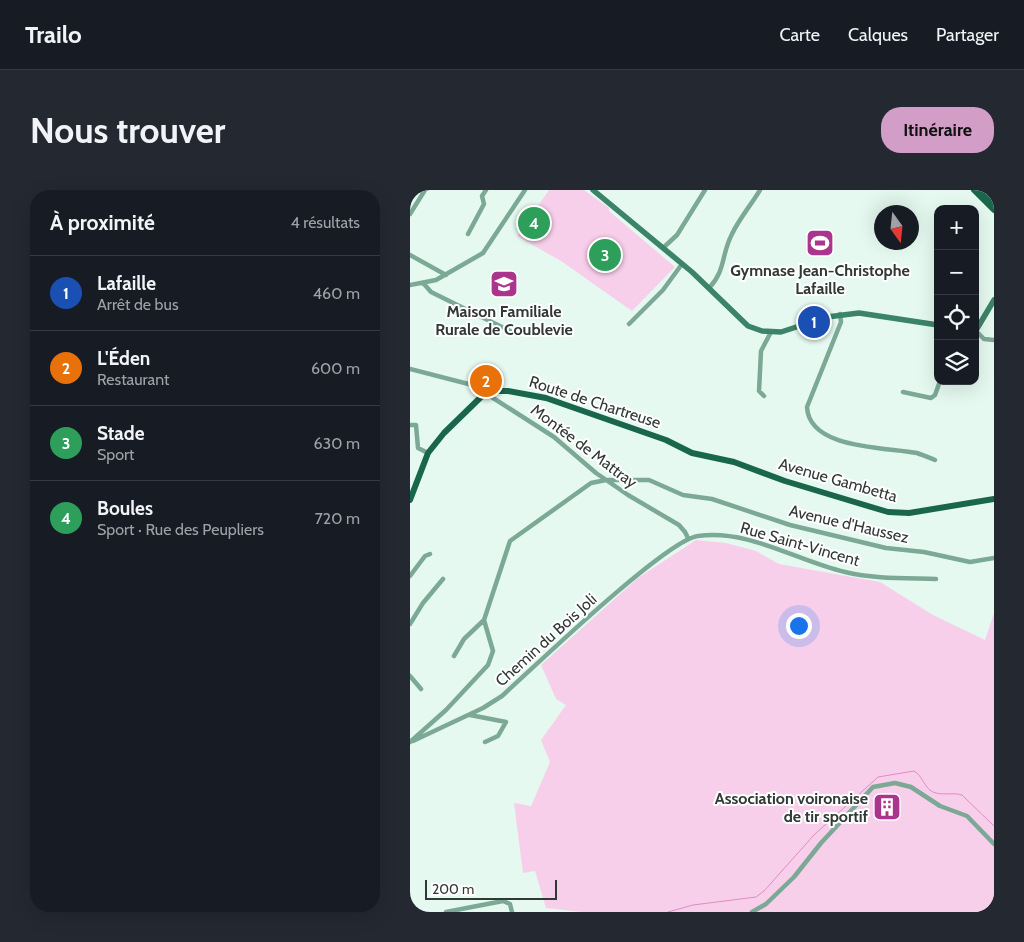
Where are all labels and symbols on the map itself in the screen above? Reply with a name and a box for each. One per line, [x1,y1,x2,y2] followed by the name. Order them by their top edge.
[518,204,550,242] pin: 4
[874,205,919,250] north arrow
[805,228,835,258] sports icon: Gymnase Jean-Christophe Lafaille
[589,236,621,274] pin: 3
[730,261,910,298] place label: Gymnase Jean-Christophe Lafaille
[489,269,519,299] school or university icon: Maison Familiale Rurale de Coublevie
[435,302,573,339] place label: Maison Familiale Rurale de Coublevie
[798,303,830,341] pin: 1
[470,362,502,400] pin: 2
[527,372,663,432] street label: Route de Chartreuse
[527,400,641,492] street label: Montée de Mattray
[777,454,900,506] street label: Avenue Gambetta
[787,501,911,547] street label: Avenue d'Haussez
[738,518,862,570] street label: Rue Saint-Vincent
[492,590,600,690] street label: Chemin du Bois Joli
[786,613,812,639] your location
[715,789,869,826] place label: Association voironaise de tir sportif
[872,792,902,822] building icon: Association voironaise de tir sportif
[425,877,558,900] scale bar

